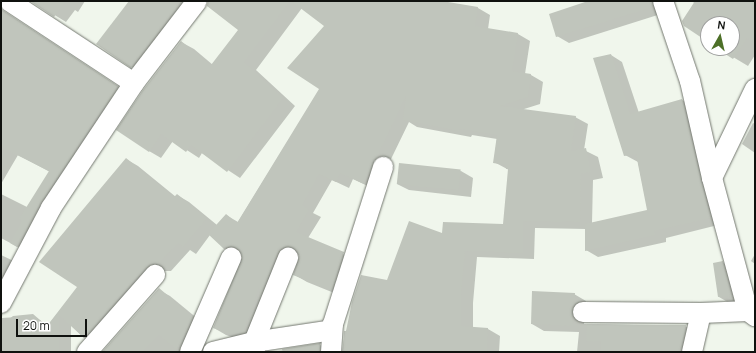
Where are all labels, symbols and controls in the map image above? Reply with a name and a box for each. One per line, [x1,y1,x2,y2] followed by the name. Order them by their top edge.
[700,16,740,56] north arrow
[717,17,727,33] text: N
[18,311,89,337] scale bar
[23,317,50,334] text: 20 m

